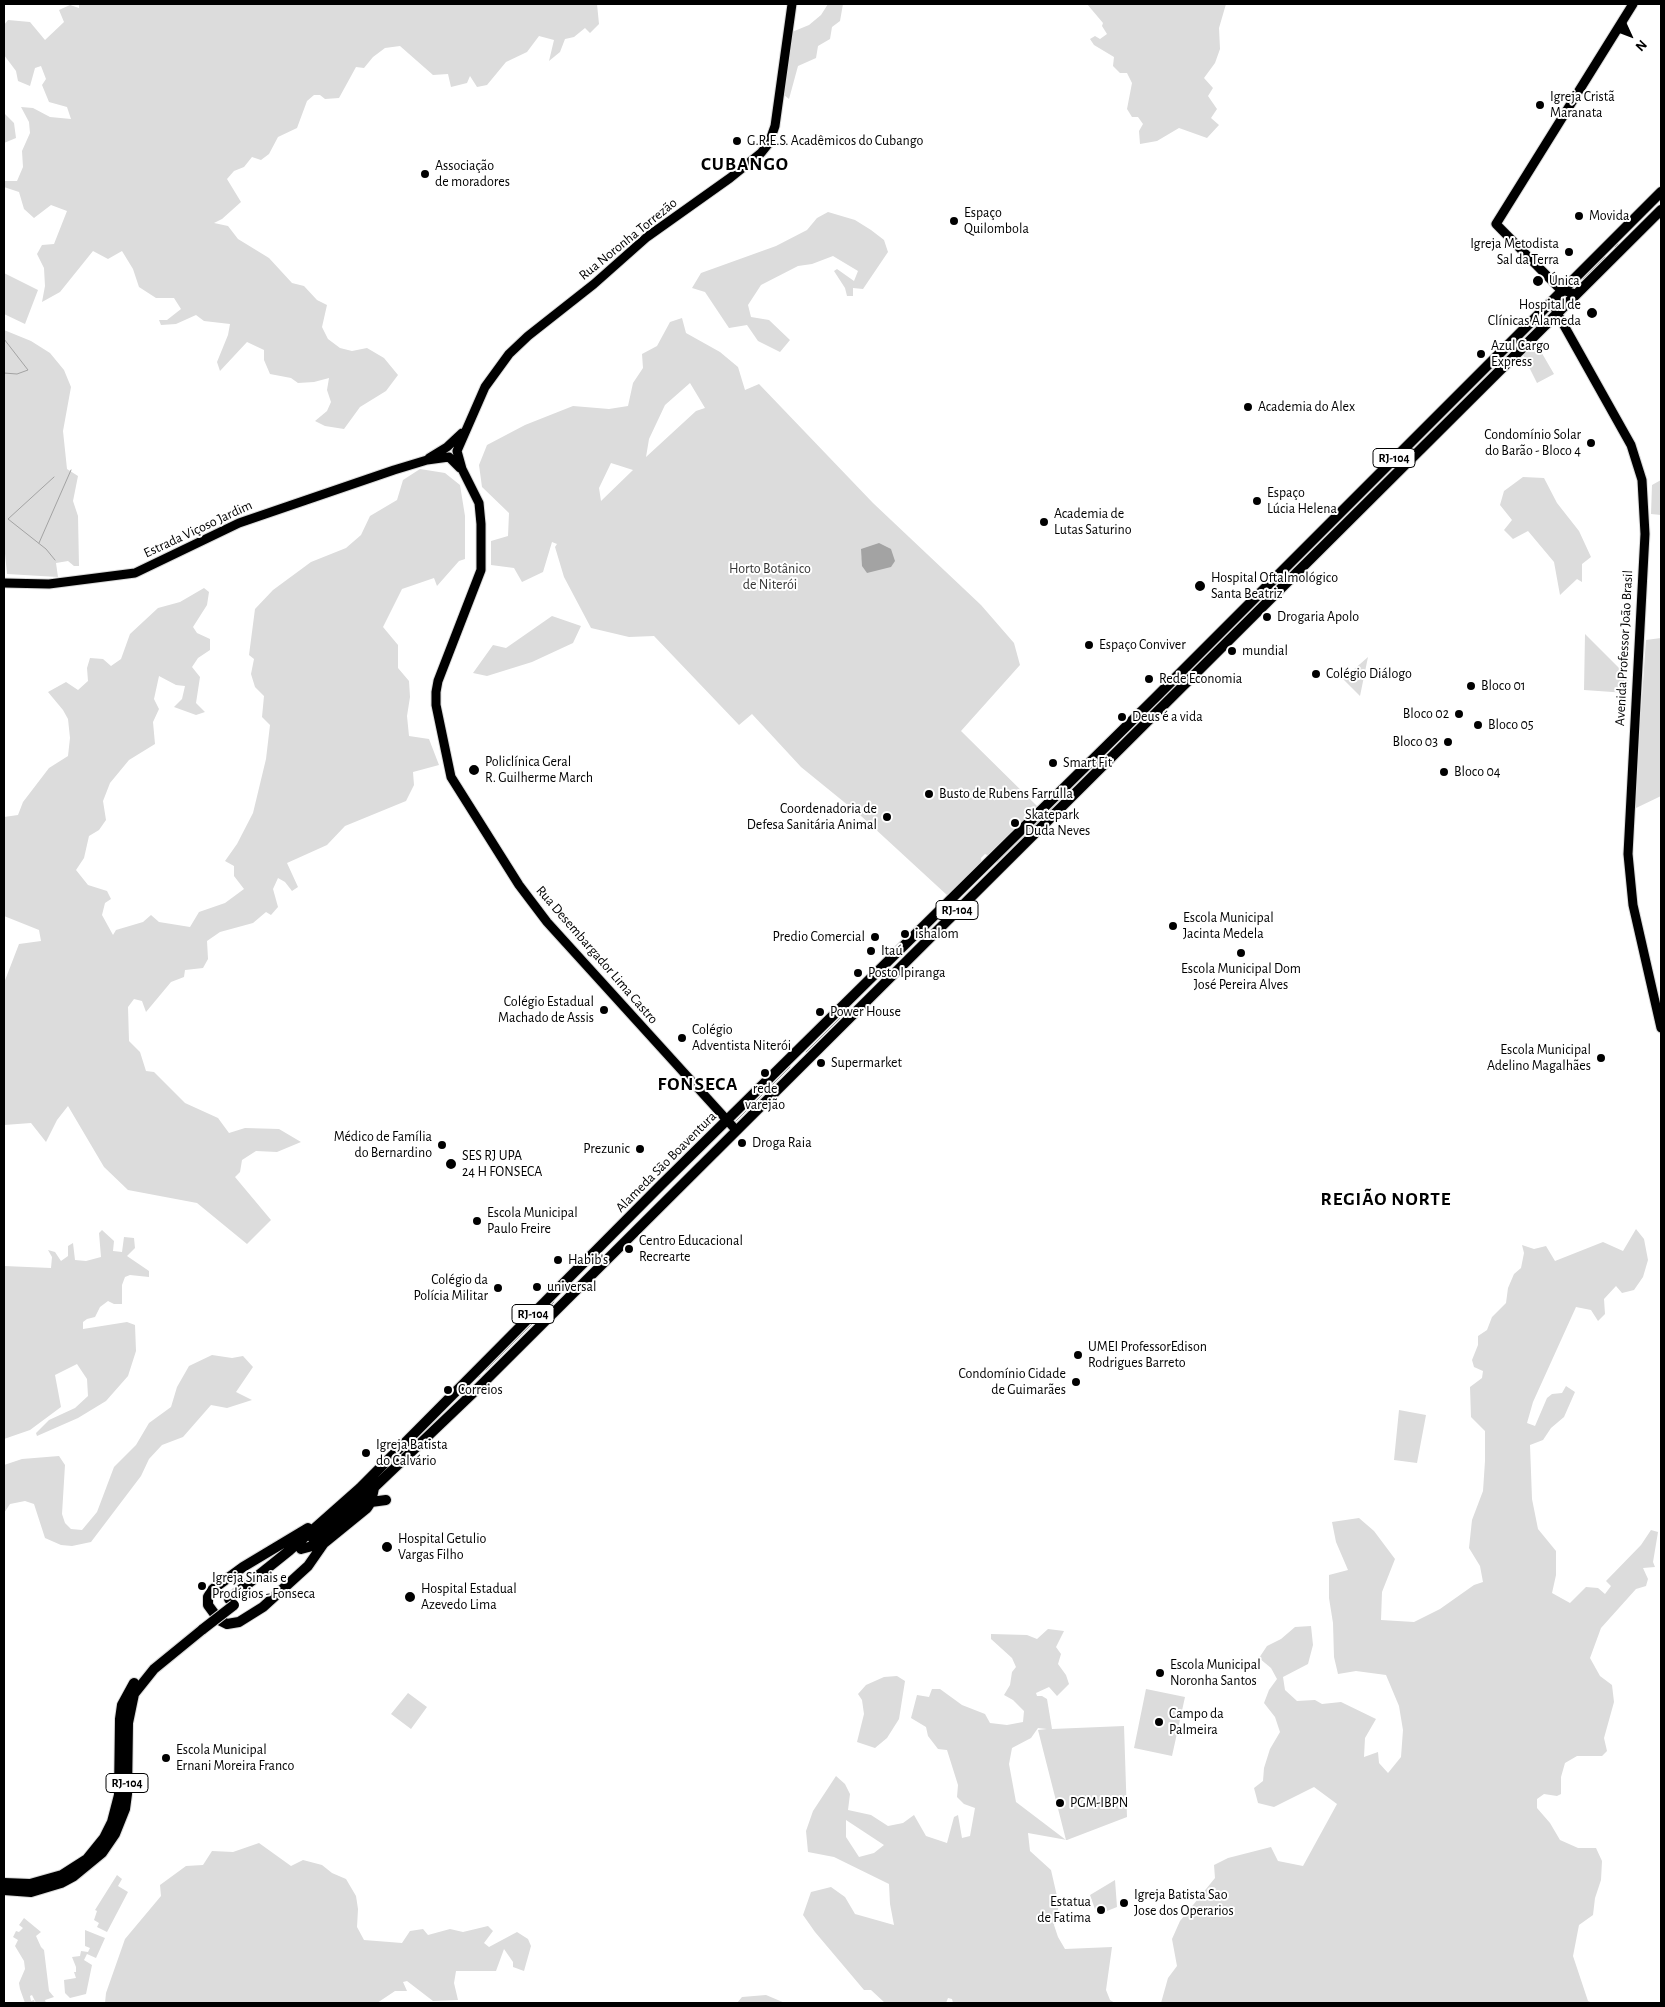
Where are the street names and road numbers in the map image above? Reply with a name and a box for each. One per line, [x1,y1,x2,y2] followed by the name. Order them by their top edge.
[576,194,680,284] street label: Rua Noronha Torrezão
[1373,448,1415,468] road number: RJ-104
[141,496,255,562] street label: Estrada Viçoso Jardim
[1612,570,1636,726] street label: Avenida Professor João Brasil
[532,882,662,1028] street label: Rua Desembargador Lima Castro
[936,900,978,920] road number: RJ-104
[612,1108,720,1216] street label: Alameda São Boaventura
[512,1305,554,1324] road number: RJ-104
[106,1774,148,1792] road number: RJ-104

